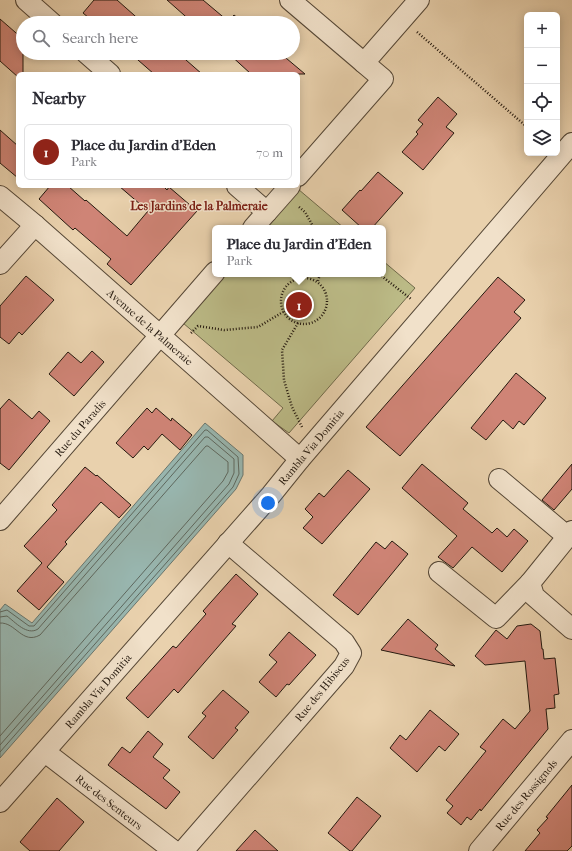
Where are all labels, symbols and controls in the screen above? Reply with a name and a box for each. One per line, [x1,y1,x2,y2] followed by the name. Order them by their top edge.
[524,12,560,156] map controls
[524,12,560,48] button: +
[16,16,300,60] search box
[30,27,52,49] icon: search
[62,29,138,47] text: Search here
[524,48,560,84] button: −
[524,84,560,120] button: locate
[32,88,86,108] text: Nearby
[524,120,560,156] button: layers
[71,136,216,154] text: Place du Jardin d'Eden
[44,145,48,160] text: 1
[256,145,283,160] text: 70 m
[71,154,97,169] text: Park
[130,199,268,214] district label: Les Jardins de la Palmeraie
[212,225,386,277] popup
[226,235,372,253] text: Place du Jardin d'Eden
[226,253,252,268] text: Park
[103,286,196,369] street label: Avenue de la Palmeraie
[286,290,312,320] pin: 1
[52,397,109,459] street label: Rue du Paradis
[276,406,347,488] street label: Rambla Via Domitia
[258,493,278,513] your location
[62,651,135,731] street label: Rambla Via Domitia
[292,654,353,724] street label: Rue des Hibiscus
[493,757,560,834] street label: Rue des Rossignols
[73,772,145,833] street label: Rue des Senteurs

